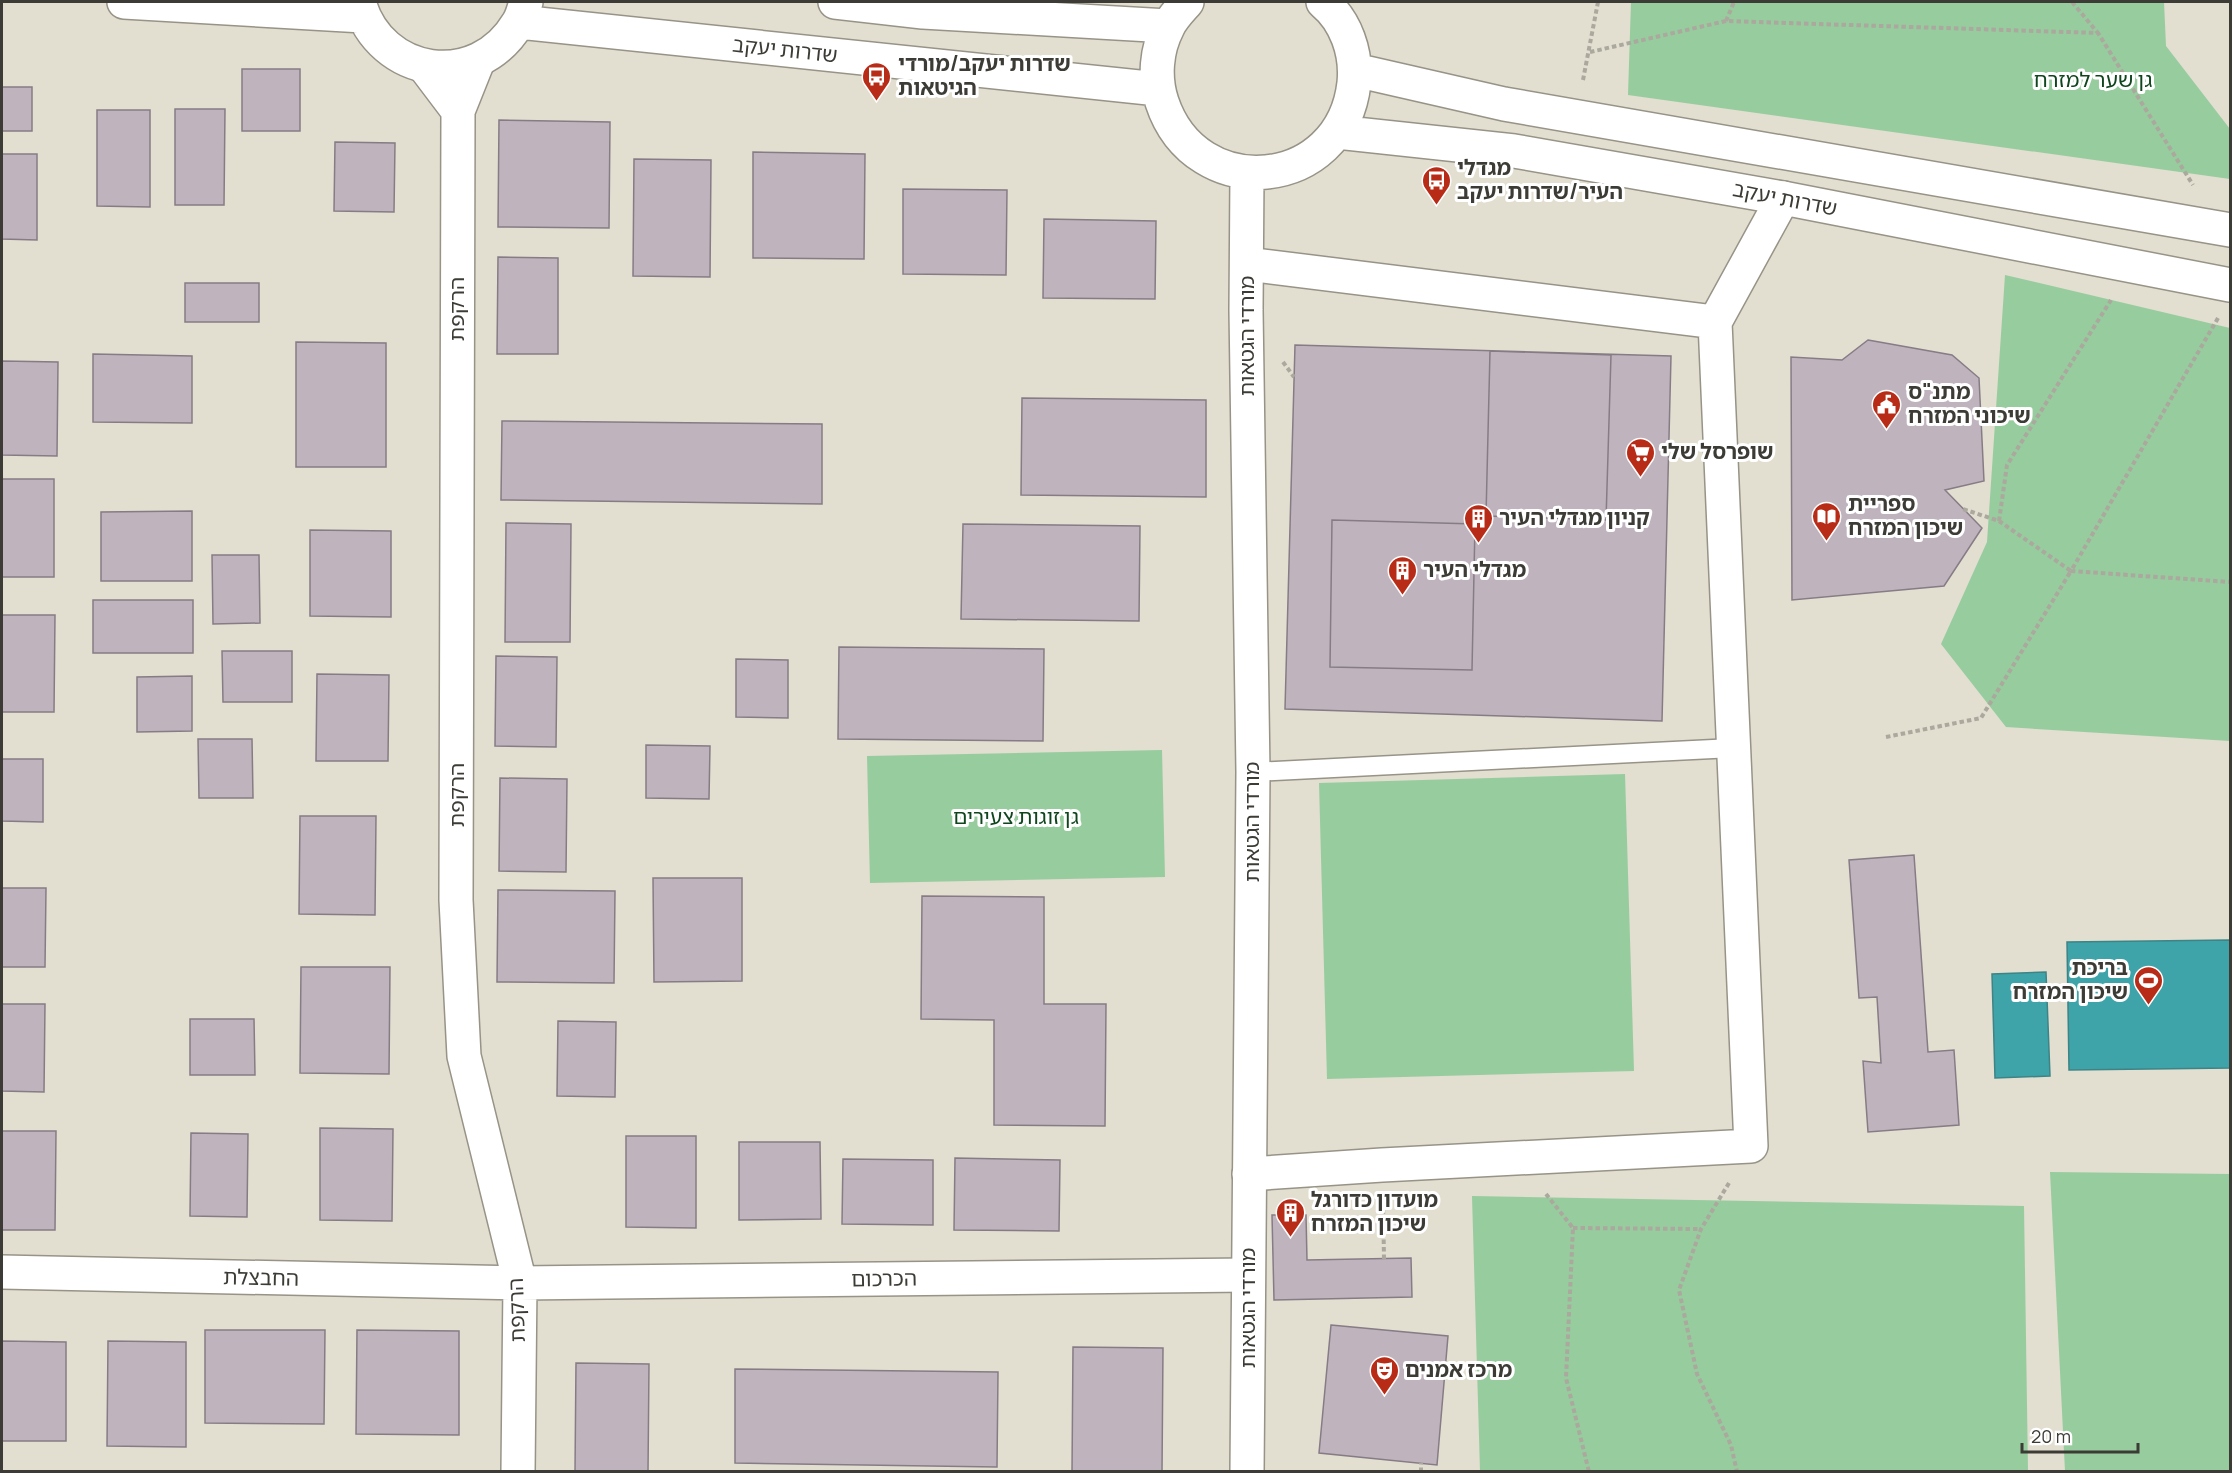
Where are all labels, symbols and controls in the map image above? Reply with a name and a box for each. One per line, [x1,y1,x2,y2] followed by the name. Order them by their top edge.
[731,30,839,68] street label: שדרות יעקב
[898,49,1071,101] place label: שדרות יעקב/מורדי הגיטאות
[861,60,893,102] bus stop icon: שדרות יעקב/מורדי הגיטאות
[2034,65,2152,93] park label: גן שער למזרח
[1457,153,1623,205] place label: מגדלי העיר/שדרות יעקב
[1420,164,1452,206] bus stop icon: מגדלי העיר/שדרות יעקב
[1731,174,1840,222] street label: שדרות יעקב
[1232,276,1260,396] street label: מורדי הגטאות
[442,277,470,341] street label: הרקפת
[1908,377,2031,429] place label: מתנ"ס שיכוני המזרח
[1871,388,1903,430] public building icon: מתנ"ס שיכוני המזרח
[1624,436,1656,478] supermarket icon: שופרסל שלי
[1661,437,1773,465] place label: שופרסל שלי
[1848,489,1963,541] place label: ספריית שיכון המזרח
[1811,500,1843,542] library icon: ספריית שיכון המזרח
[1462,502,1494,544] building icon: קניון מגדלי העיר
[1499,503,1650,531] place label: קניון מגדלי העיר
[1386,554,1418,596] building icon: מגדלי העיר
[1423,555,1526,583] place label: מגדלי העיר
[1237,762,1265,882] street label: מורדי הגטאות
[442,763,470,827] street label: הרקפת
[953,802,1079,830] park label: גן זוגות צעירים
[2013,953,2128,1005] place label: בריכת שיכון המזרח
[2133,964,2165,1006] sports icon: בריכת שיכון המזרח
[1311,1185,1438,1237] place label: מועדון כדורגל שיכון המזרח
[1274,1196,1306,1238] building icon: מועדון כדורגל שיכון המזרח
[1233,1248,1261,1368] street label: מורדי הגטאות
[223,1262,299,1292] street label: החבצלת
[851,1263,917,1293] street label: הכרכום
[501,1277,531,1343] street label: הרקפת
[1368,1354,1400,1396] theatre icon: מרכז אמנים
[1405,1355,1512,1383] place label: מרכז אמנים
[2022,1416,2138,1454] scale bar
[2031,1424,2071,1448] text: 20 m

